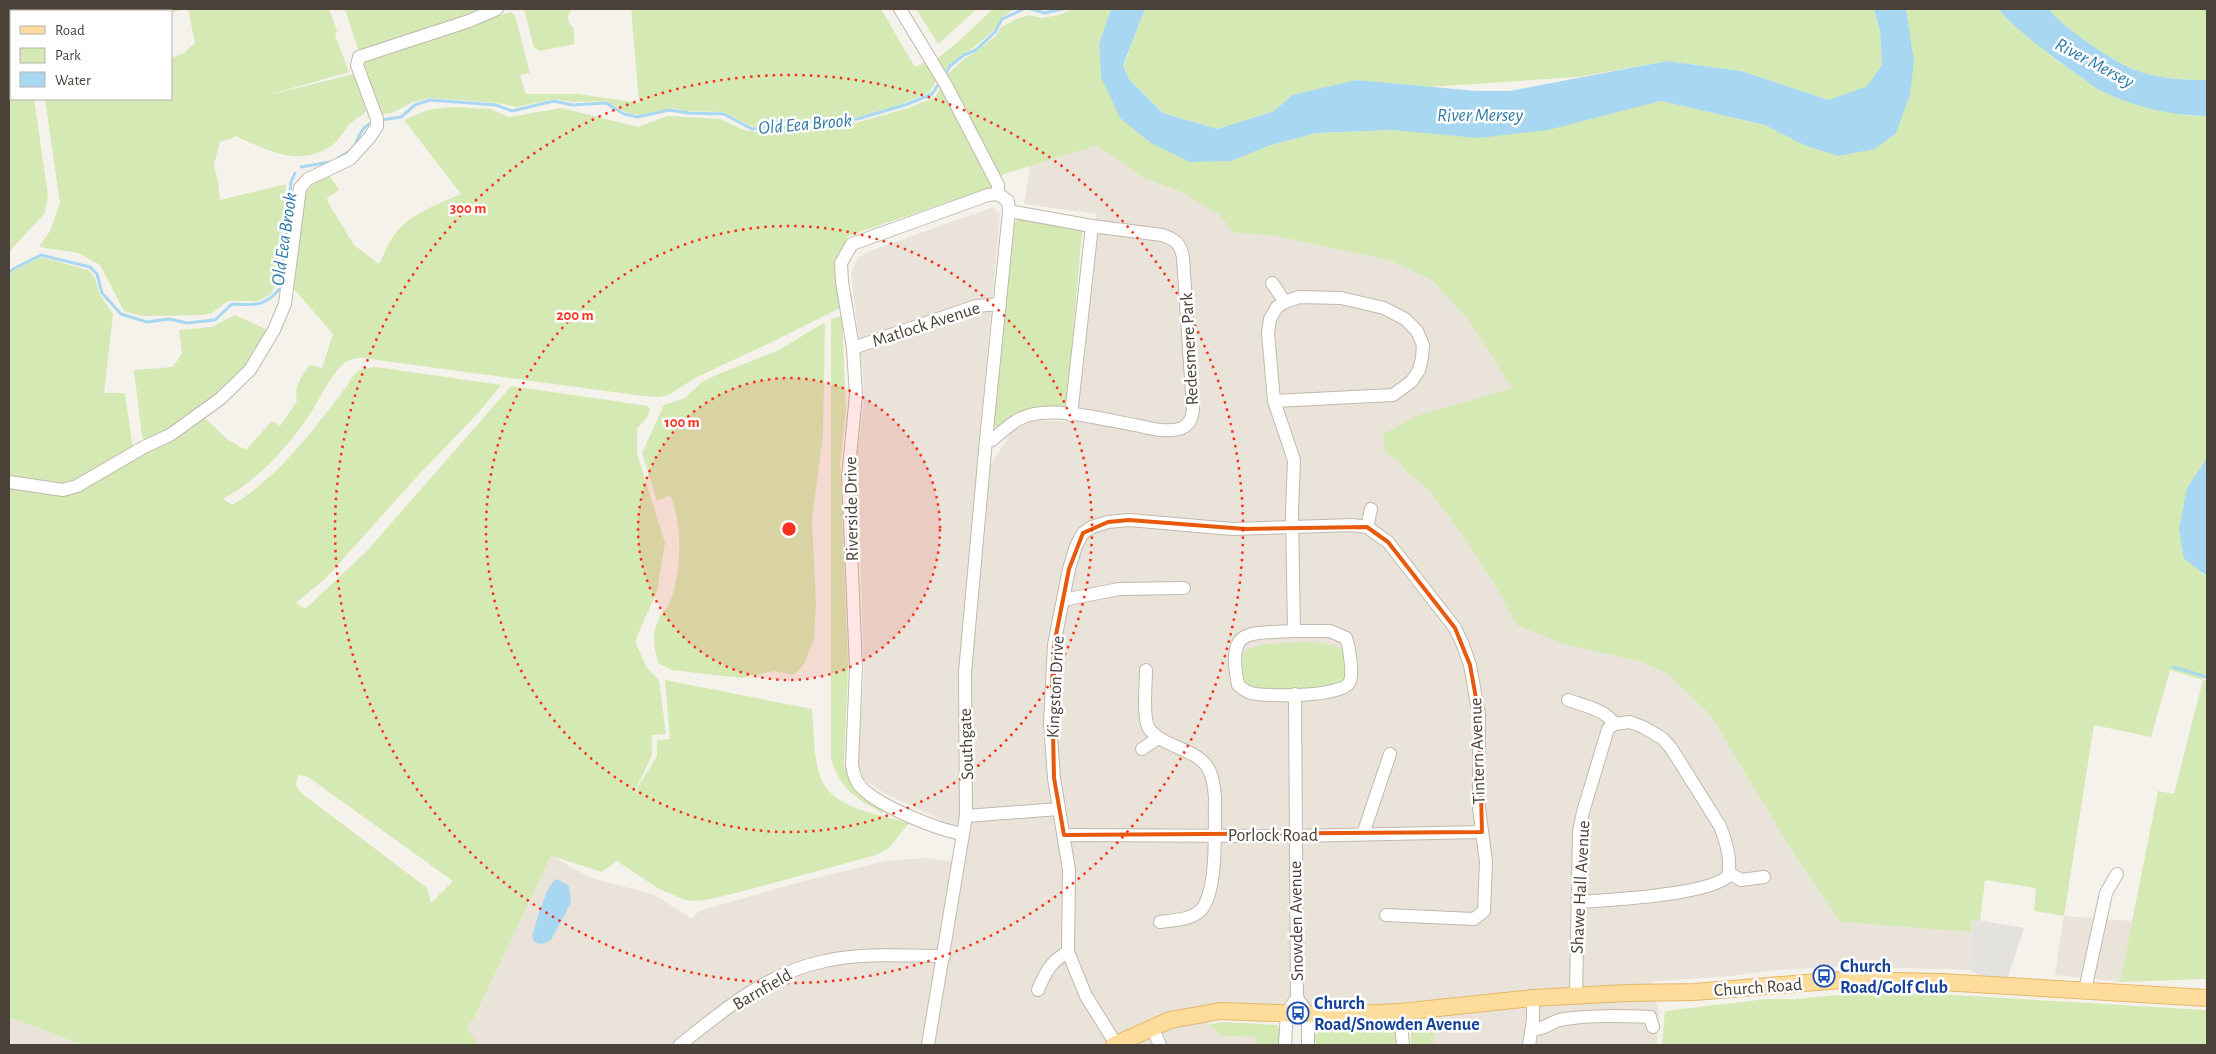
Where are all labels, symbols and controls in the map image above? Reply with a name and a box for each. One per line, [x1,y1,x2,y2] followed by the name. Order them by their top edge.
[10,10,172,100] legend
[55,23,85,38] text: Road
[2052,35,2137,92] water label: River Mersey
[55,48,81,63] text: Park
[55,73,91,88] text: Water
[1437,106,1523,125] water label: River Mersey
[757,111,853,138] water label: Old Eea Brook
[269,191,300,287] water label: Old Eea Brook
[450,201,486,216] text: 300 m
[1178,291,1202,406] street label: Redesmere Park
[870,299,982,351] street label: Matlock Avenue
[556,308,594,323] text: 200 m
[664,415,700,430] text: 100 m
[842,456,862,562] street label: Riverside Drive
[780,520,798,538] centre of rings
[1044,635,1068,739] street label: Kingston Drive
[1467,697,1489,805] street label: Tintern Avenue
[957,708,977,780] street label: Southgate
[1569,820,1593,954] street label: Shawe Hall Avenue
[1228,827,1318,845] street label: Porlock Road
[1287,861,1307,981] street label: Snowden Avenue
[1840,958,1948,997] place label: Church Road/Golf Club
[1812,964,1836,988] bus stop icon: Church Road/Golf Club
[730,966,795,1014] street label: Barnfield
[1713,976,1803,1000] street label: Church Road
[1314,995,1480,1034] place label: Church Road/Snowden Avenue
[1286,1001,1310,1025] bus stop icon: Church Road/Snowden Avenue

